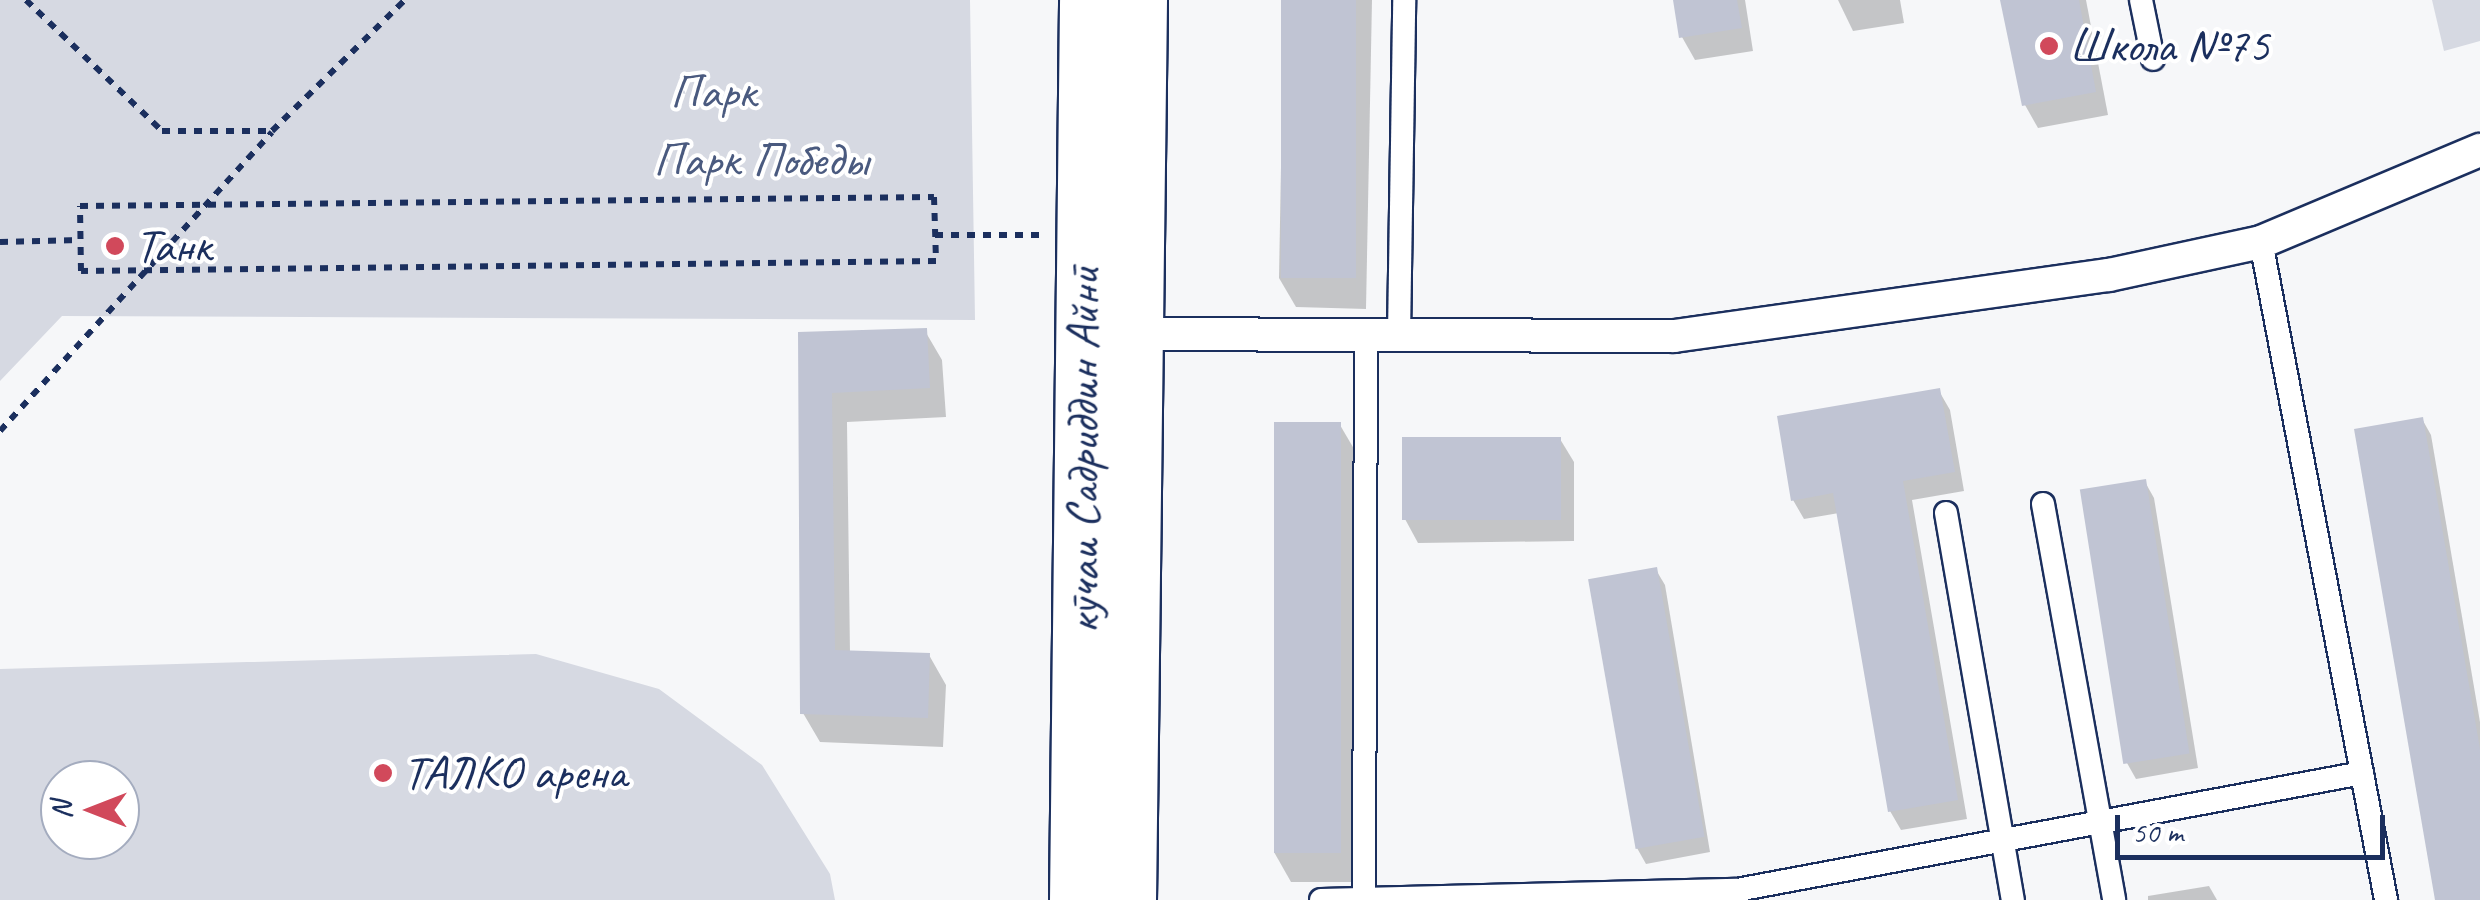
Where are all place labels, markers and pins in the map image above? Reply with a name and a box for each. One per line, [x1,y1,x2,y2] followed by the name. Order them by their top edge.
[2069,17,2269,75] place label: Школа №75
[2038,35,2060,57] marker: Школа №75
[135,217,211,275] place label: Танк
[104,235,126,257] marker: Танк
[403,744,626,802] place label: ТАЛКО арена
[372,762,394,784] marker: ТАЛКО арена

